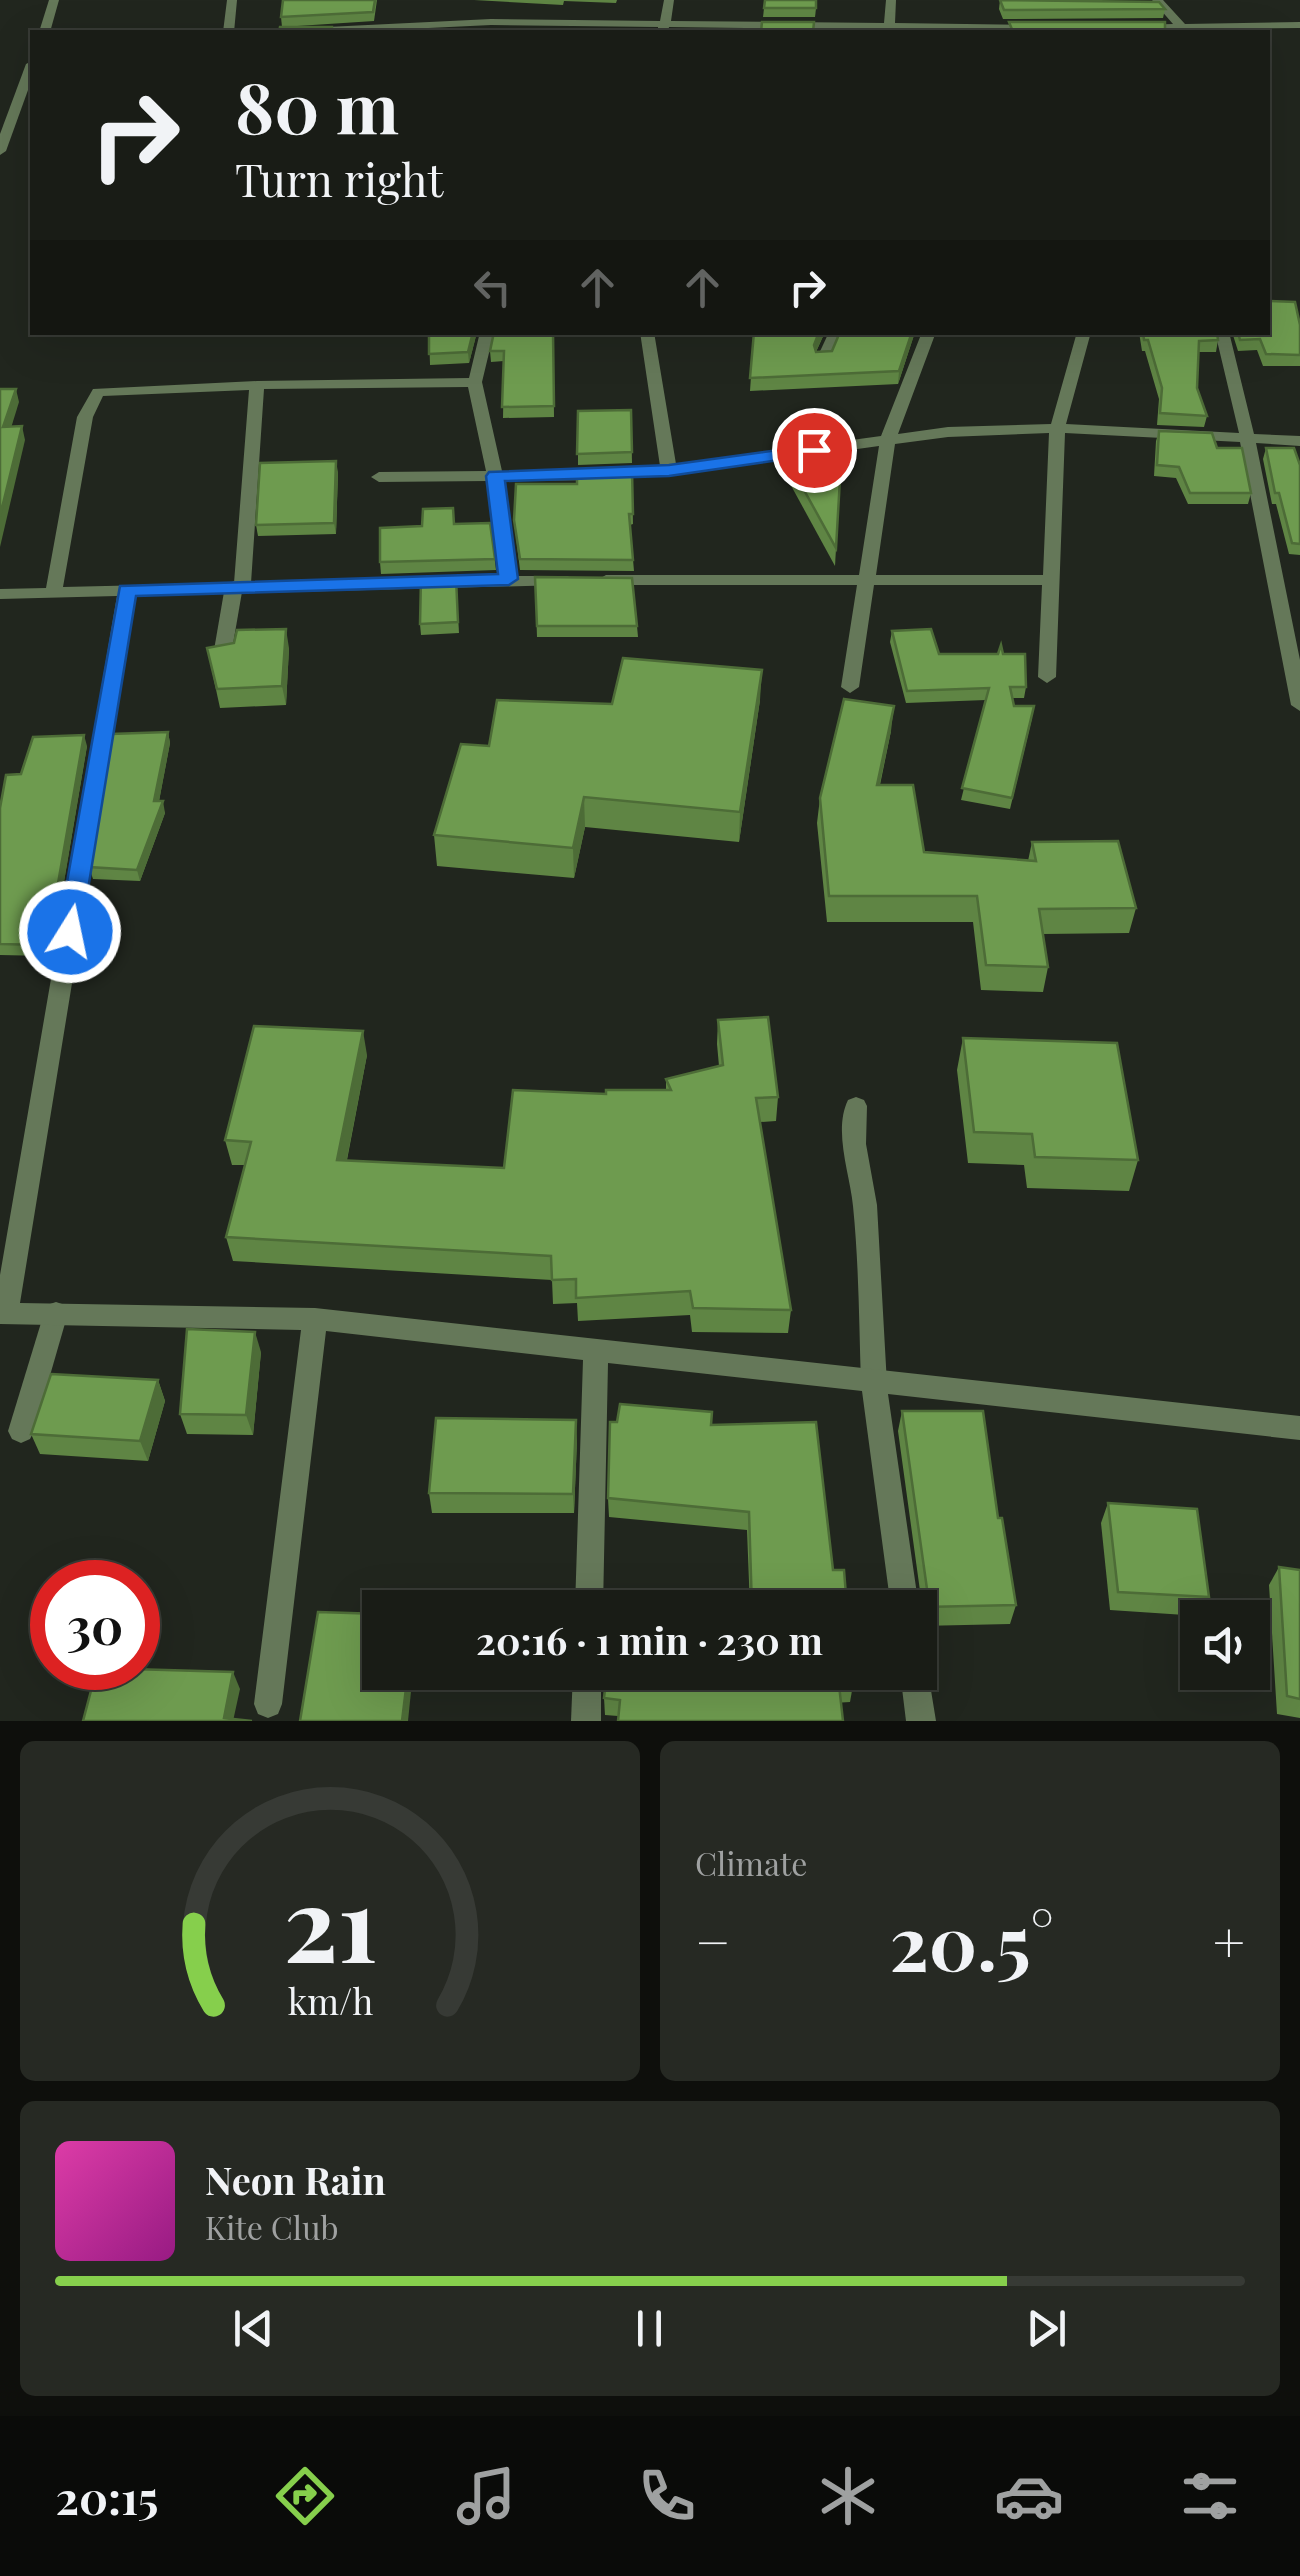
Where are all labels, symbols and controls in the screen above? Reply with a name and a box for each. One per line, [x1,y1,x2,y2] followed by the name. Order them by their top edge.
[235,58,399,152] text: 80 m
[70,70,200,200] icon: right
[235,148,443,208] text: Turn right
[465,260,520,315] icon: left
[570,260,625,315] icon: ahead
[675,260,730,315] icon: ahead
[780,260,835,315] icon: right
[772,408,857,493] pin
[787,423,842,478] icon: arrive
[18,880,122,984] position arrow
[30,1560,160,1690] speed limit sign: 30
[1180,1600,1270,1690] map controls
[1180,1600,1270,1690] button: sound
[476,1614,823,1665] text: 20:16 · 1 min · 230 m
[695,1841,807,1884] text: Climate
[283,1850,377,1989] text: 21
[890,1890,1054,1990] text: 20.5°
[695,1903,731,1977] text: −
[1213,1903,1245,1977] text: +
[287,1976,373,2024] text: km/h
[205,2154,386,2205] text: Neon Rain
[205,2205,339,2248] text: Kite Club
[226,2301,281,2356] icon: previous
[622,2301,677,2356] icon: pause
[1019,2301,1074,2356] icon: next
[270,2461,340,2531] icon: directions
[451,2461,521,2531] icon: music
[632,2461,702,2531] icon: phone
[813,2461,883,2531] icon: climate
[994,2461,1064,2531] icon: car
[1175,2461,1245,2531] icon: filters
[56,2466,159,2526] text: 20:15

